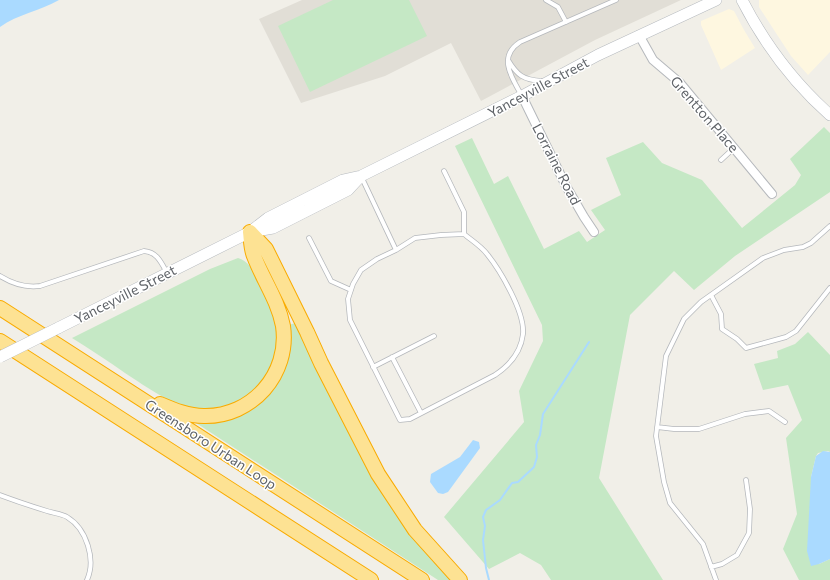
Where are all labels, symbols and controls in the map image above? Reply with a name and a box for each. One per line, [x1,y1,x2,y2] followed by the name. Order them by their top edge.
[485,53,592,121] street label: Yanceyville Street
[667,72,743,156] street label: Grentton Place
[529,120,585,208] street label: Lorraine Road
[71,261,179,327] street label: Yanceyville Street
[142,395,280,493] street label: Greensboro Urban Loop

